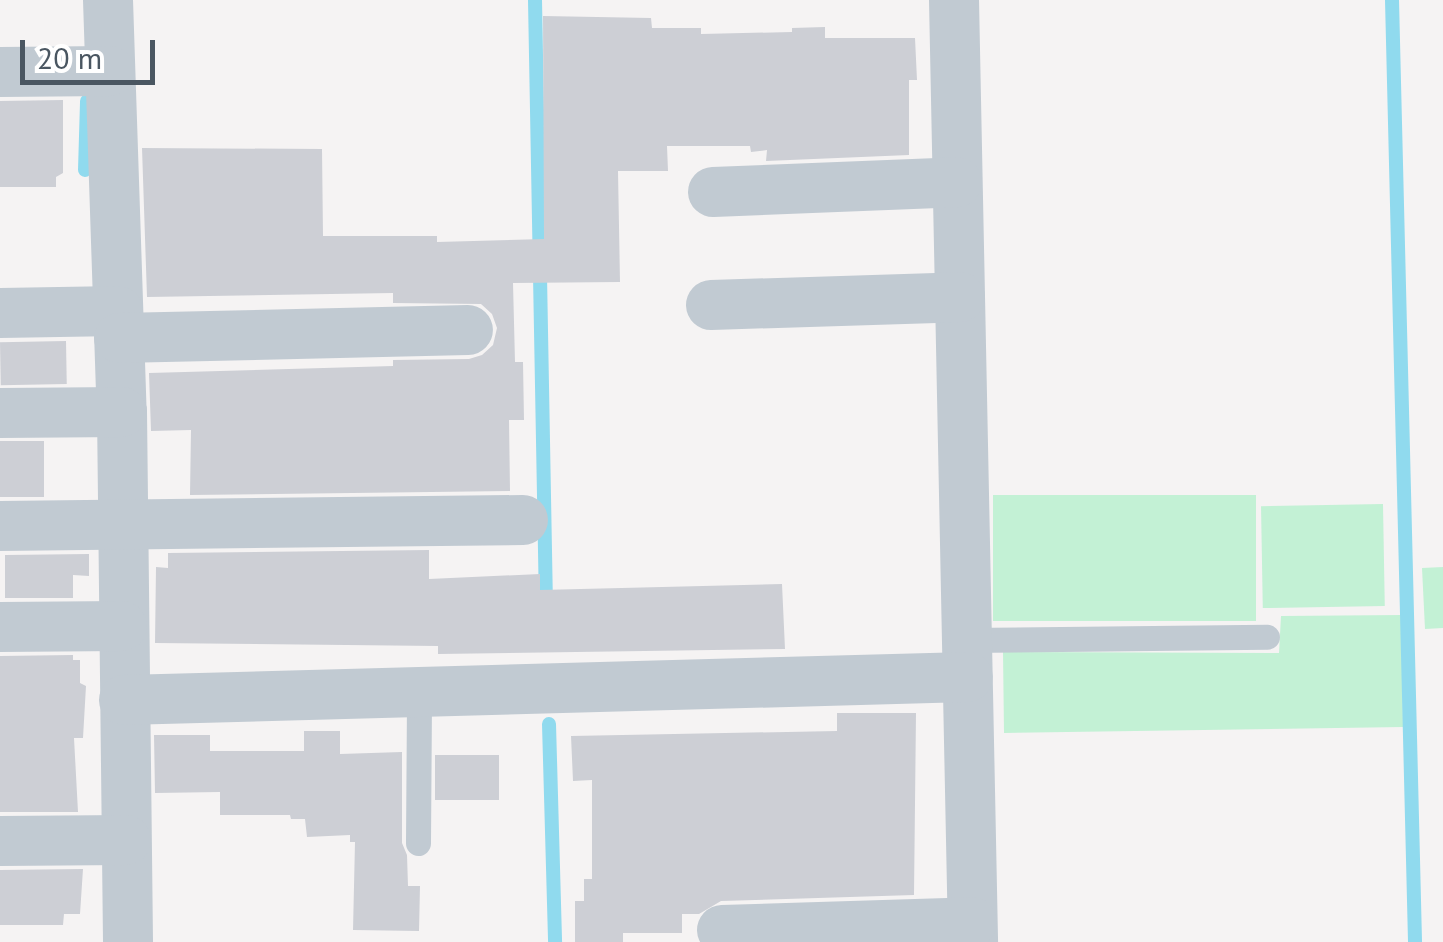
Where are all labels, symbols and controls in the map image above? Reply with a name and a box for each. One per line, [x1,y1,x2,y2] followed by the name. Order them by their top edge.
[25,20,160,82] scale bar
[37,38,102,77] text: 20 m

